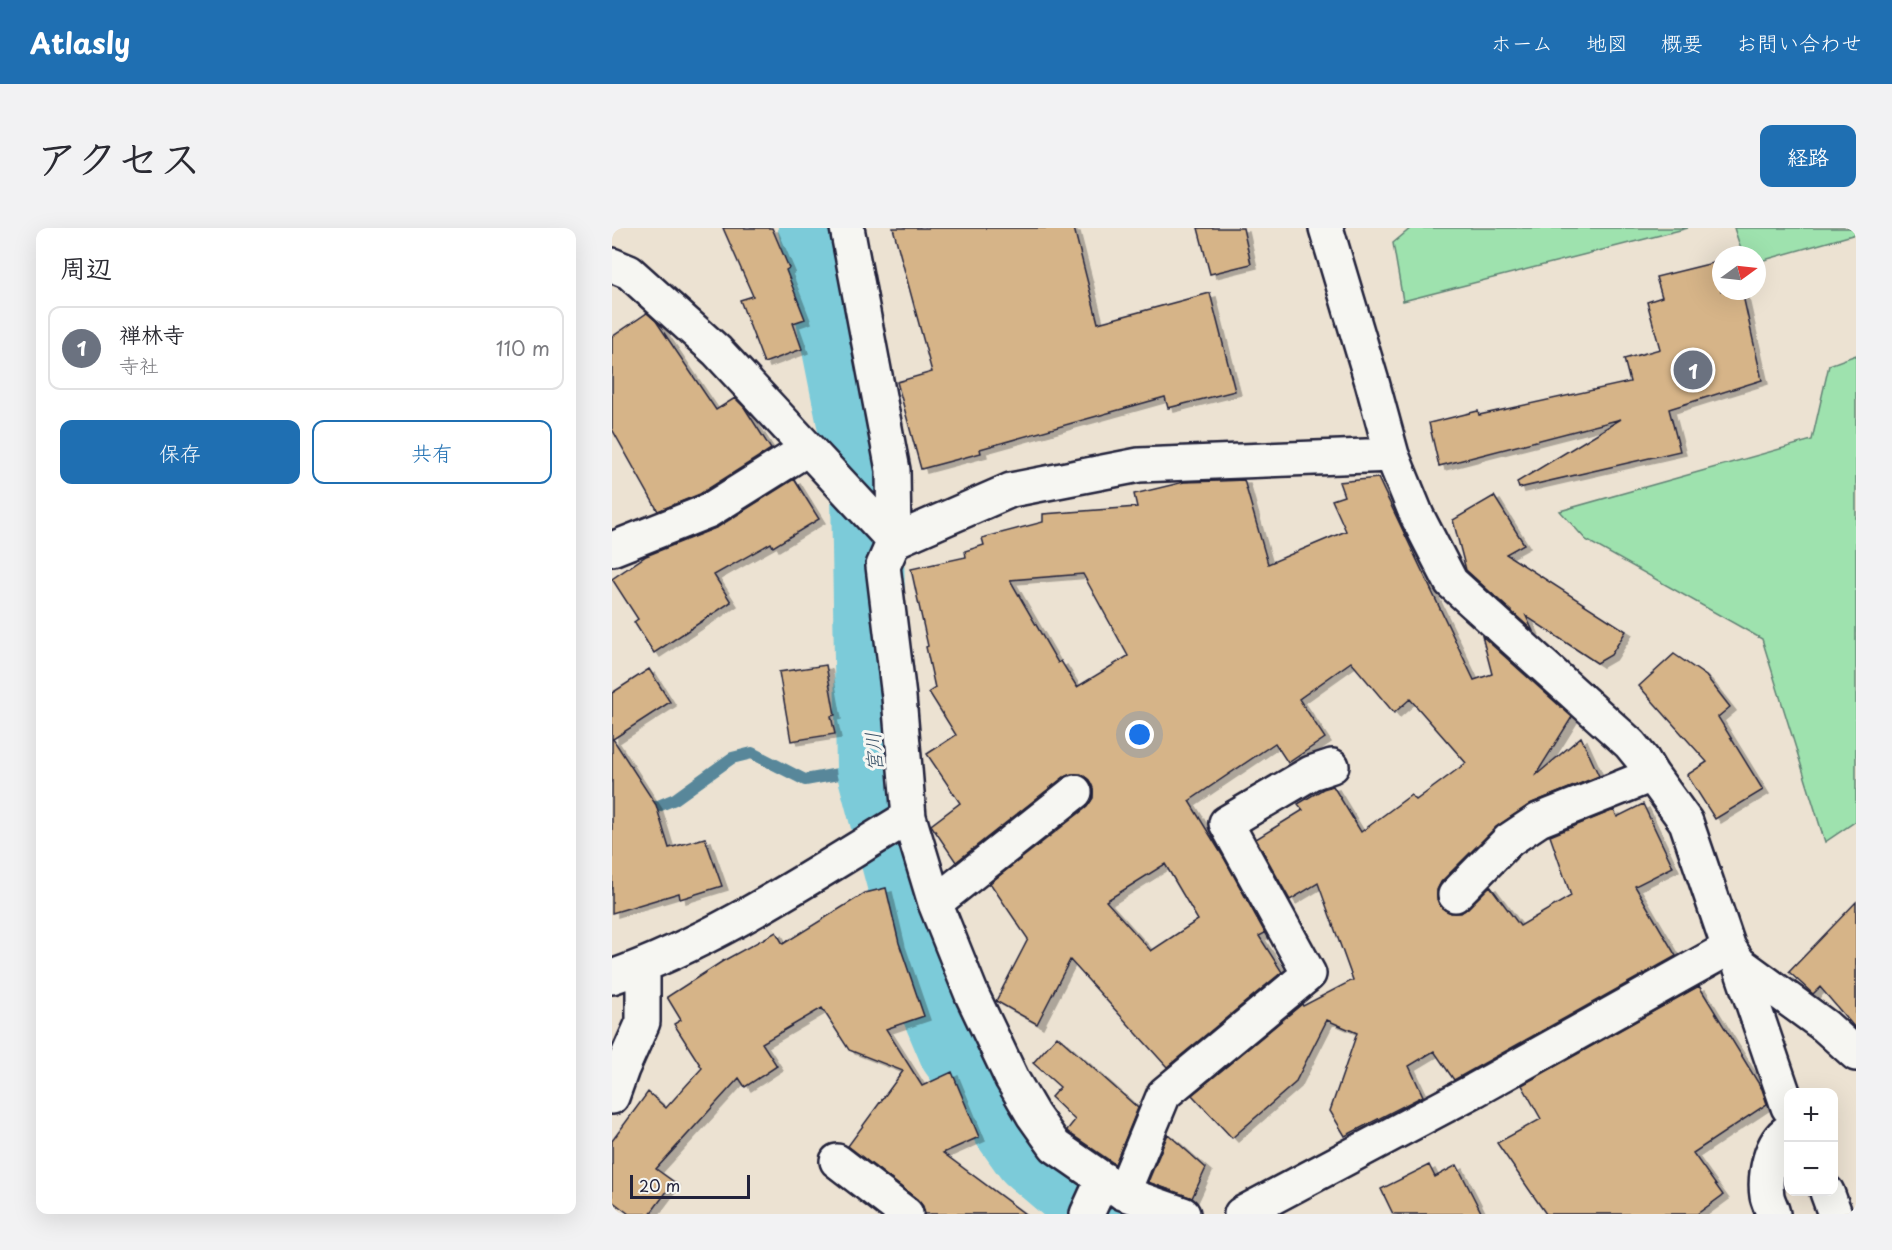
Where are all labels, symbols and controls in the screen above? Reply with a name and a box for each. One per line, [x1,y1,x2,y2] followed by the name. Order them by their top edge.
[30,21,130,64] text: Atlasly
[1491,26,1553,58] text: ホーム
[1586,26,1628,58] text: 地図
[1661,26,1703,58] text: 概要
[1736,26,1862,58] text: お問い合わせ
[36,125,201,188] text: アクセス
[1760,125,1856,187] button: 経路
[1712,246,1766,300] north arrow
[60,248,112,287] text: 周辺
[119,317,185,350] text: 禅林寺
[77,333,86,363] text: 1
[496,333,550,363] text: 110 m
[1674,348,1712,392] pin: 1
[119,350,159,380] text: 寺社
[60,420,300,484] button: 保存
[312,420,552,484] button: 共有
[1125,720,1154,749] your location
[857,731,889,773] water label: 宮川
[1784,1088,1838,1196] map controls
[1784,1088,1838,1142] button: +
[1784,1142,1838,1196] button: −
[630,1172,750,1200] scale bar
[639,1173,680,1197] text: 20 m

